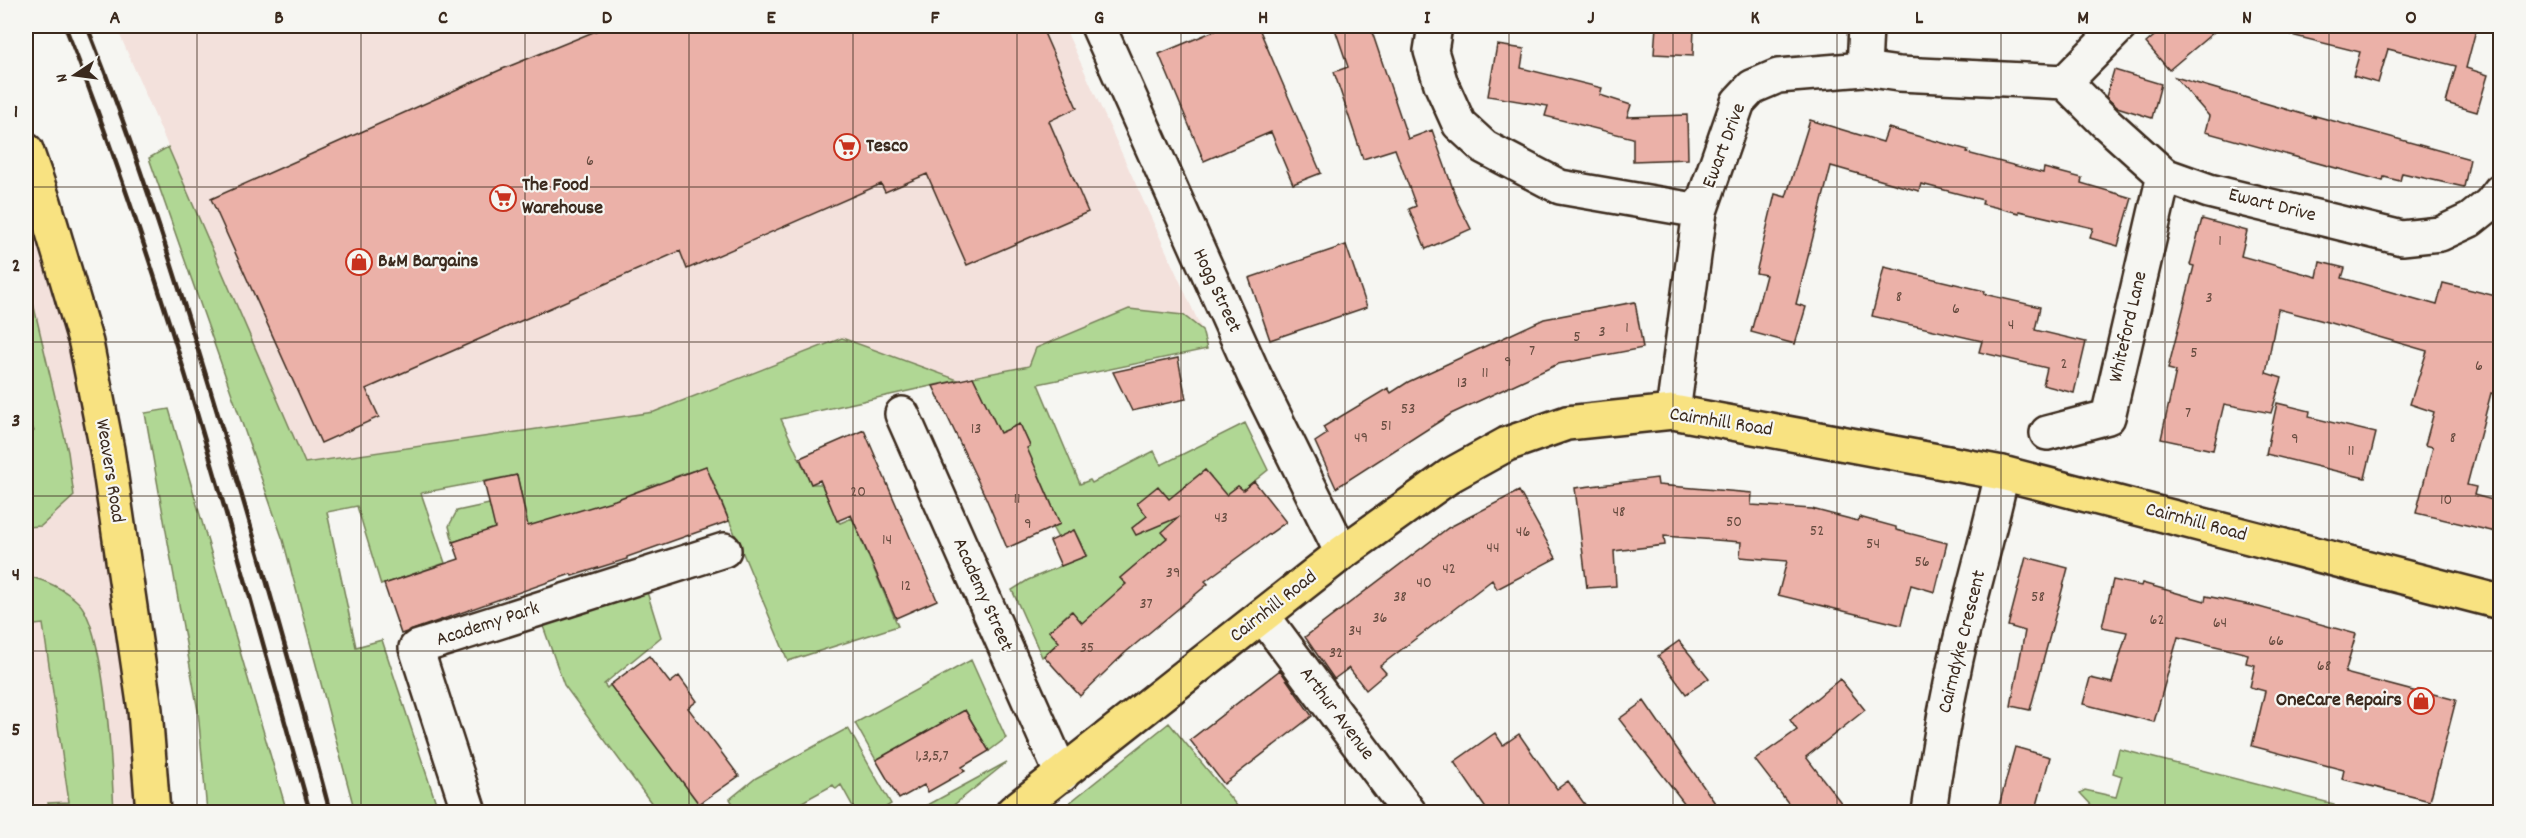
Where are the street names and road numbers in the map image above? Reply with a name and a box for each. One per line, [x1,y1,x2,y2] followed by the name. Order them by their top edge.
[1696,99,1754,193] street label: Ewart Drive
[2225,182,2319,230] street label: Ewart Drive
[1184,244,1248,338] street label: Hogg Street
[2103,268,2155,385] street label: Whiteford Lane
[1667,401,1775,445] street label: Cairnhill Road
[87,417,131,525] street label: Weavers Road
[2142,496,2250,550] street label: Cairnhill Road
[944,534,1020,656] street label: Academy Street
[1224,564,1324,650] street label: Cairnhill Road
[1932,567,1994,717] street label: Cairndyke Crescent
[433,595,543,655] street label: Academy Park
[1292,662,1380,767] street label: Arthur Avenue

